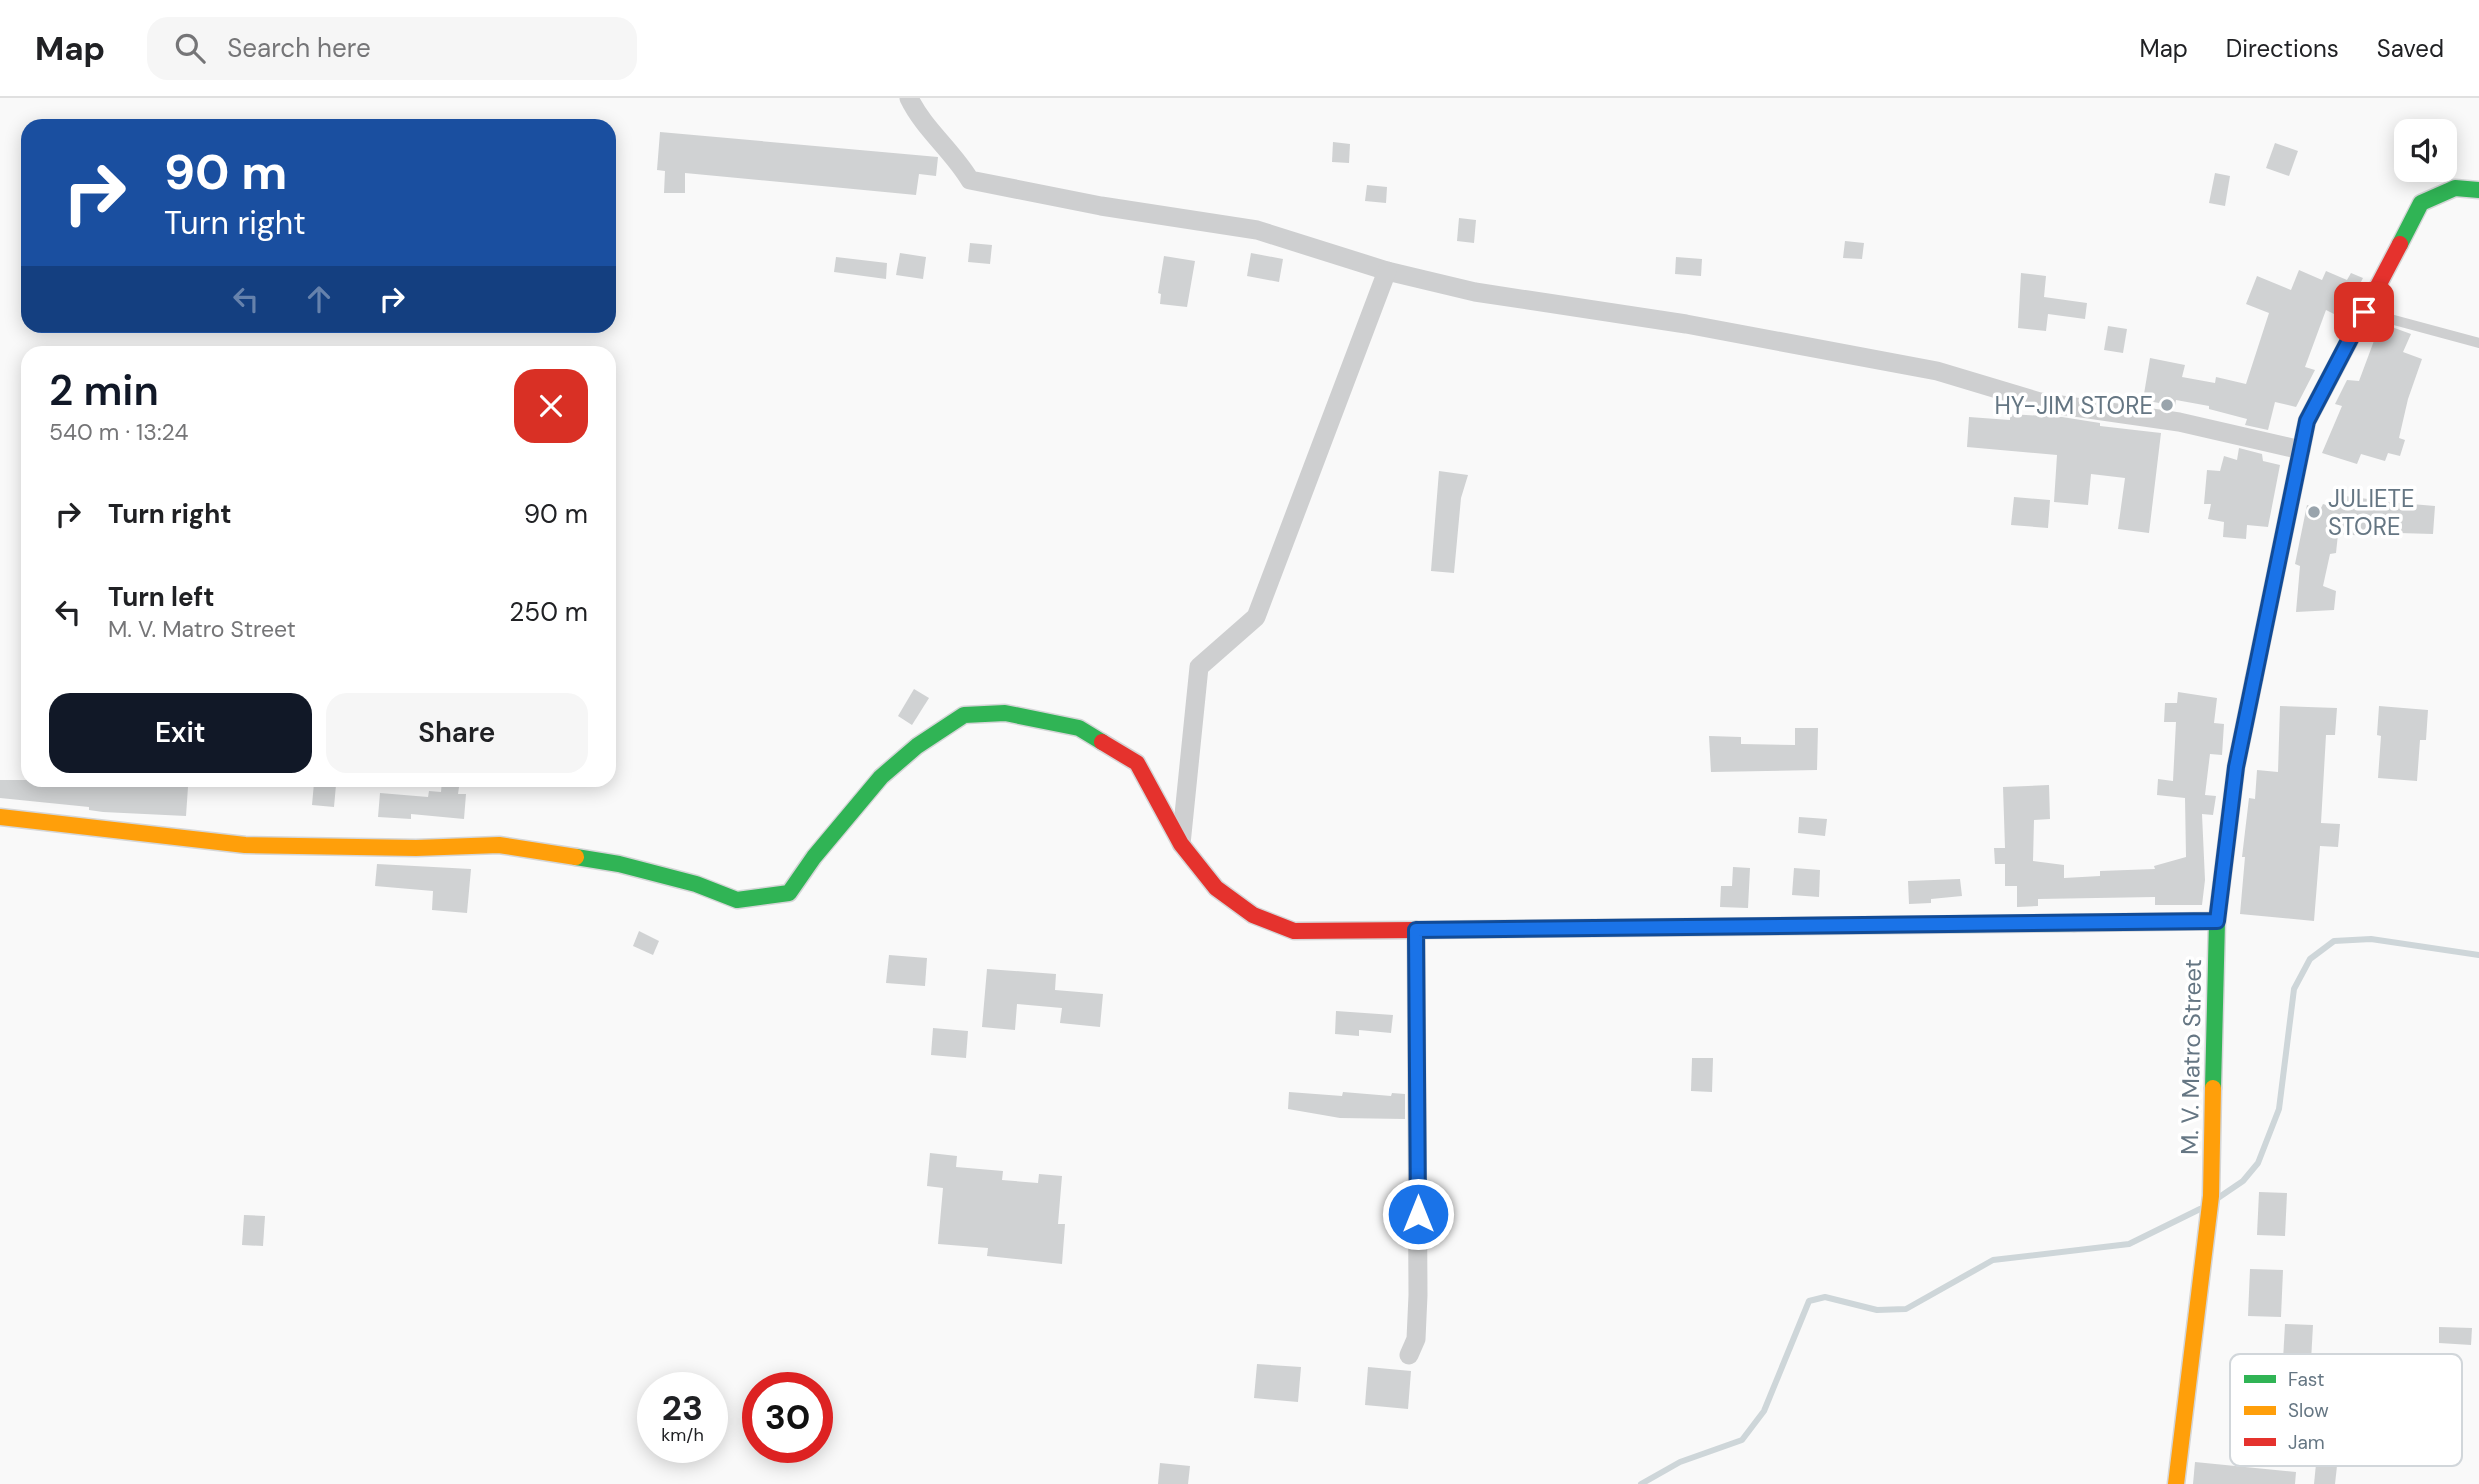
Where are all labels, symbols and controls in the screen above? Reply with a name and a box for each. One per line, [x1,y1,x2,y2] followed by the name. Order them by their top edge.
[147,17,637,80] search box
[35,27,105,70] text: Map
[171,29,209,67] icon: search
[227,31,371,65] text: Search here
[2140,33,2188,64] text: Map
[2226,33,2339,64] text: Directions
[2377,33,2444,64] text: Saved
[2394,119,2457,182] map controls
[2394,119,2457,182] button: sound
[164,140,287,204] text: 90 m
[49,147,140,238] icon: right
[164,202,306,244] text: Turn right
[227,280,265,318] icon: left
[300,280,338,318] icon: ahead
[373,280,411,318] icon: right
[2334,282,2394,342] pin
[2345,293,2383,331] icon: arrive
[49,363,159,418] text: 2 min
[514,369,588,443] button: close
[1994,390,2153,421] place label: HY-JIM STORE
[2159,397,2175,413] marker: HY-JIM STORE
[49,417,188,447] text: 540 m · 13:24
[2328,483,2415,542] place label: JULIETE STORE
[49,495,87,533] icon: right
[108,497,232,531] text: Turn right
[524,497,588,531] text: 90 m
[2306,504,2322,520] marker: JULIETE STORE
[108,580,215,614] text: Turn left
[49,593,87,631] icon: left
[509,595,588,629] text: 250 m
[108,614,296,644] text: M. V. Matro Street
[49,693,312,773] button: Exit
[326,693,588,773] button: Share
[2174,959,2208,1155] street label: M. V. Matro Street
[1381,1177,1455,1251] position arrow
[2230,1354,2462,1466] legend
[2288,1367,2324,1392] text: Fast
[742,1372,833,1463] speed limit sign: 30
[662,1385,703,1431] text: 23
[2288,1398,2329,1423] text: Slow
[661,1423,704,1447] text: km/h
[2288,1430,2325,1455] text: Jam

